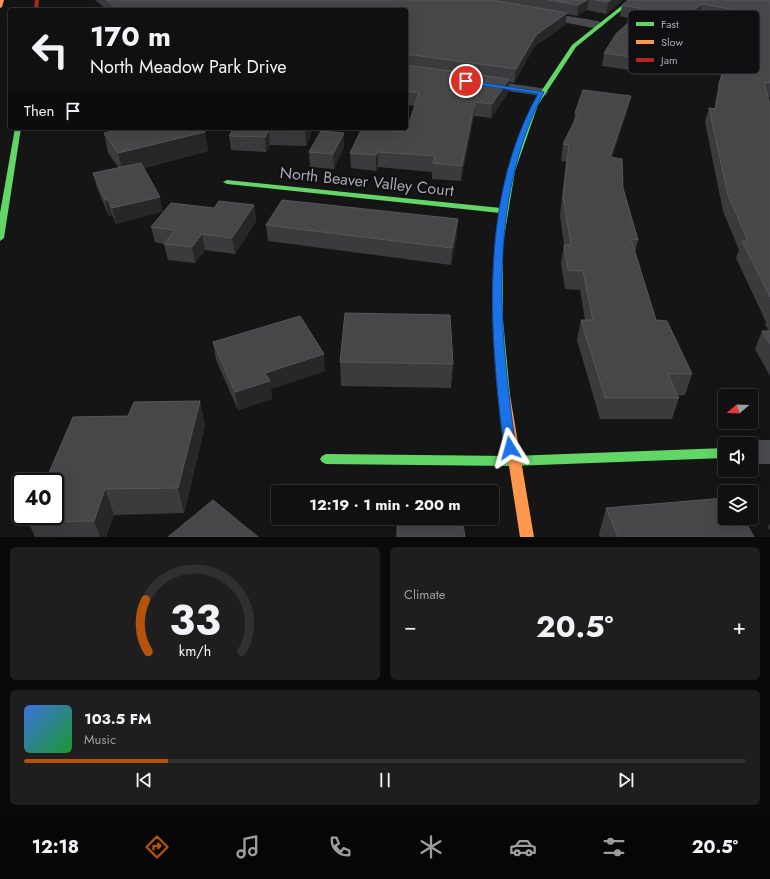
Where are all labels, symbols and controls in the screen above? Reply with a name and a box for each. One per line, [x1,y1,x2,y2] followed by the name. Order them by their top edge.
[628,10,760,74] legend
[90,16,171,57] text: 170 m
[661,16,679,32] text: Fast
[24,24,76,76] icon: left
[661,34,683,50] text: Slow
[659,52,678,68] text: Jam
[90,54,287,80] text: North Meadow Park Drive
[449,64,483,98] pin
[455,70,477,92] icon: arrive
[24,100,54,122] text: Then
[62,100,84,122] icon: arrive
[279,161,455,202] street label: North Beaver Valley Court
[718,389,758,429] north arrow
[718,389,758,525] map controls
[489,427,531,469] position arrow
[718,437,758,477] button: sound
[12,473,64,525] speed limit sign: 40
[718,485,758,525] button: layers
[309,494,461,516] text: 12:19 · 1 min · 200 m
[404,585,445,604] text: Climate
[169,589,221,650] text: 33
[536,605,613,648] text: 20.5°
[404,610,417,642] text: −
[732,610,746,642] text: +
[179,640,211,660] text: km/h
[84,708,151,730] text: 103.5 FM
[84,730,116,749] text: Music
[133,769,155,791] icon: previous
[374,769,396,791] icon: pause
[615,769,637,791] icon: next
[143,833,171,861] icon: directions
[234,833,262,861] icon: music
[326,833,354,861] icon: phone
[417,833,445,861] icon: climate
[509,833,537,861] icon: car
[600,833,628,861] icon: filters
[32,834,79,860] text: 12:18
[692,834,738,860] text: 20.5°

